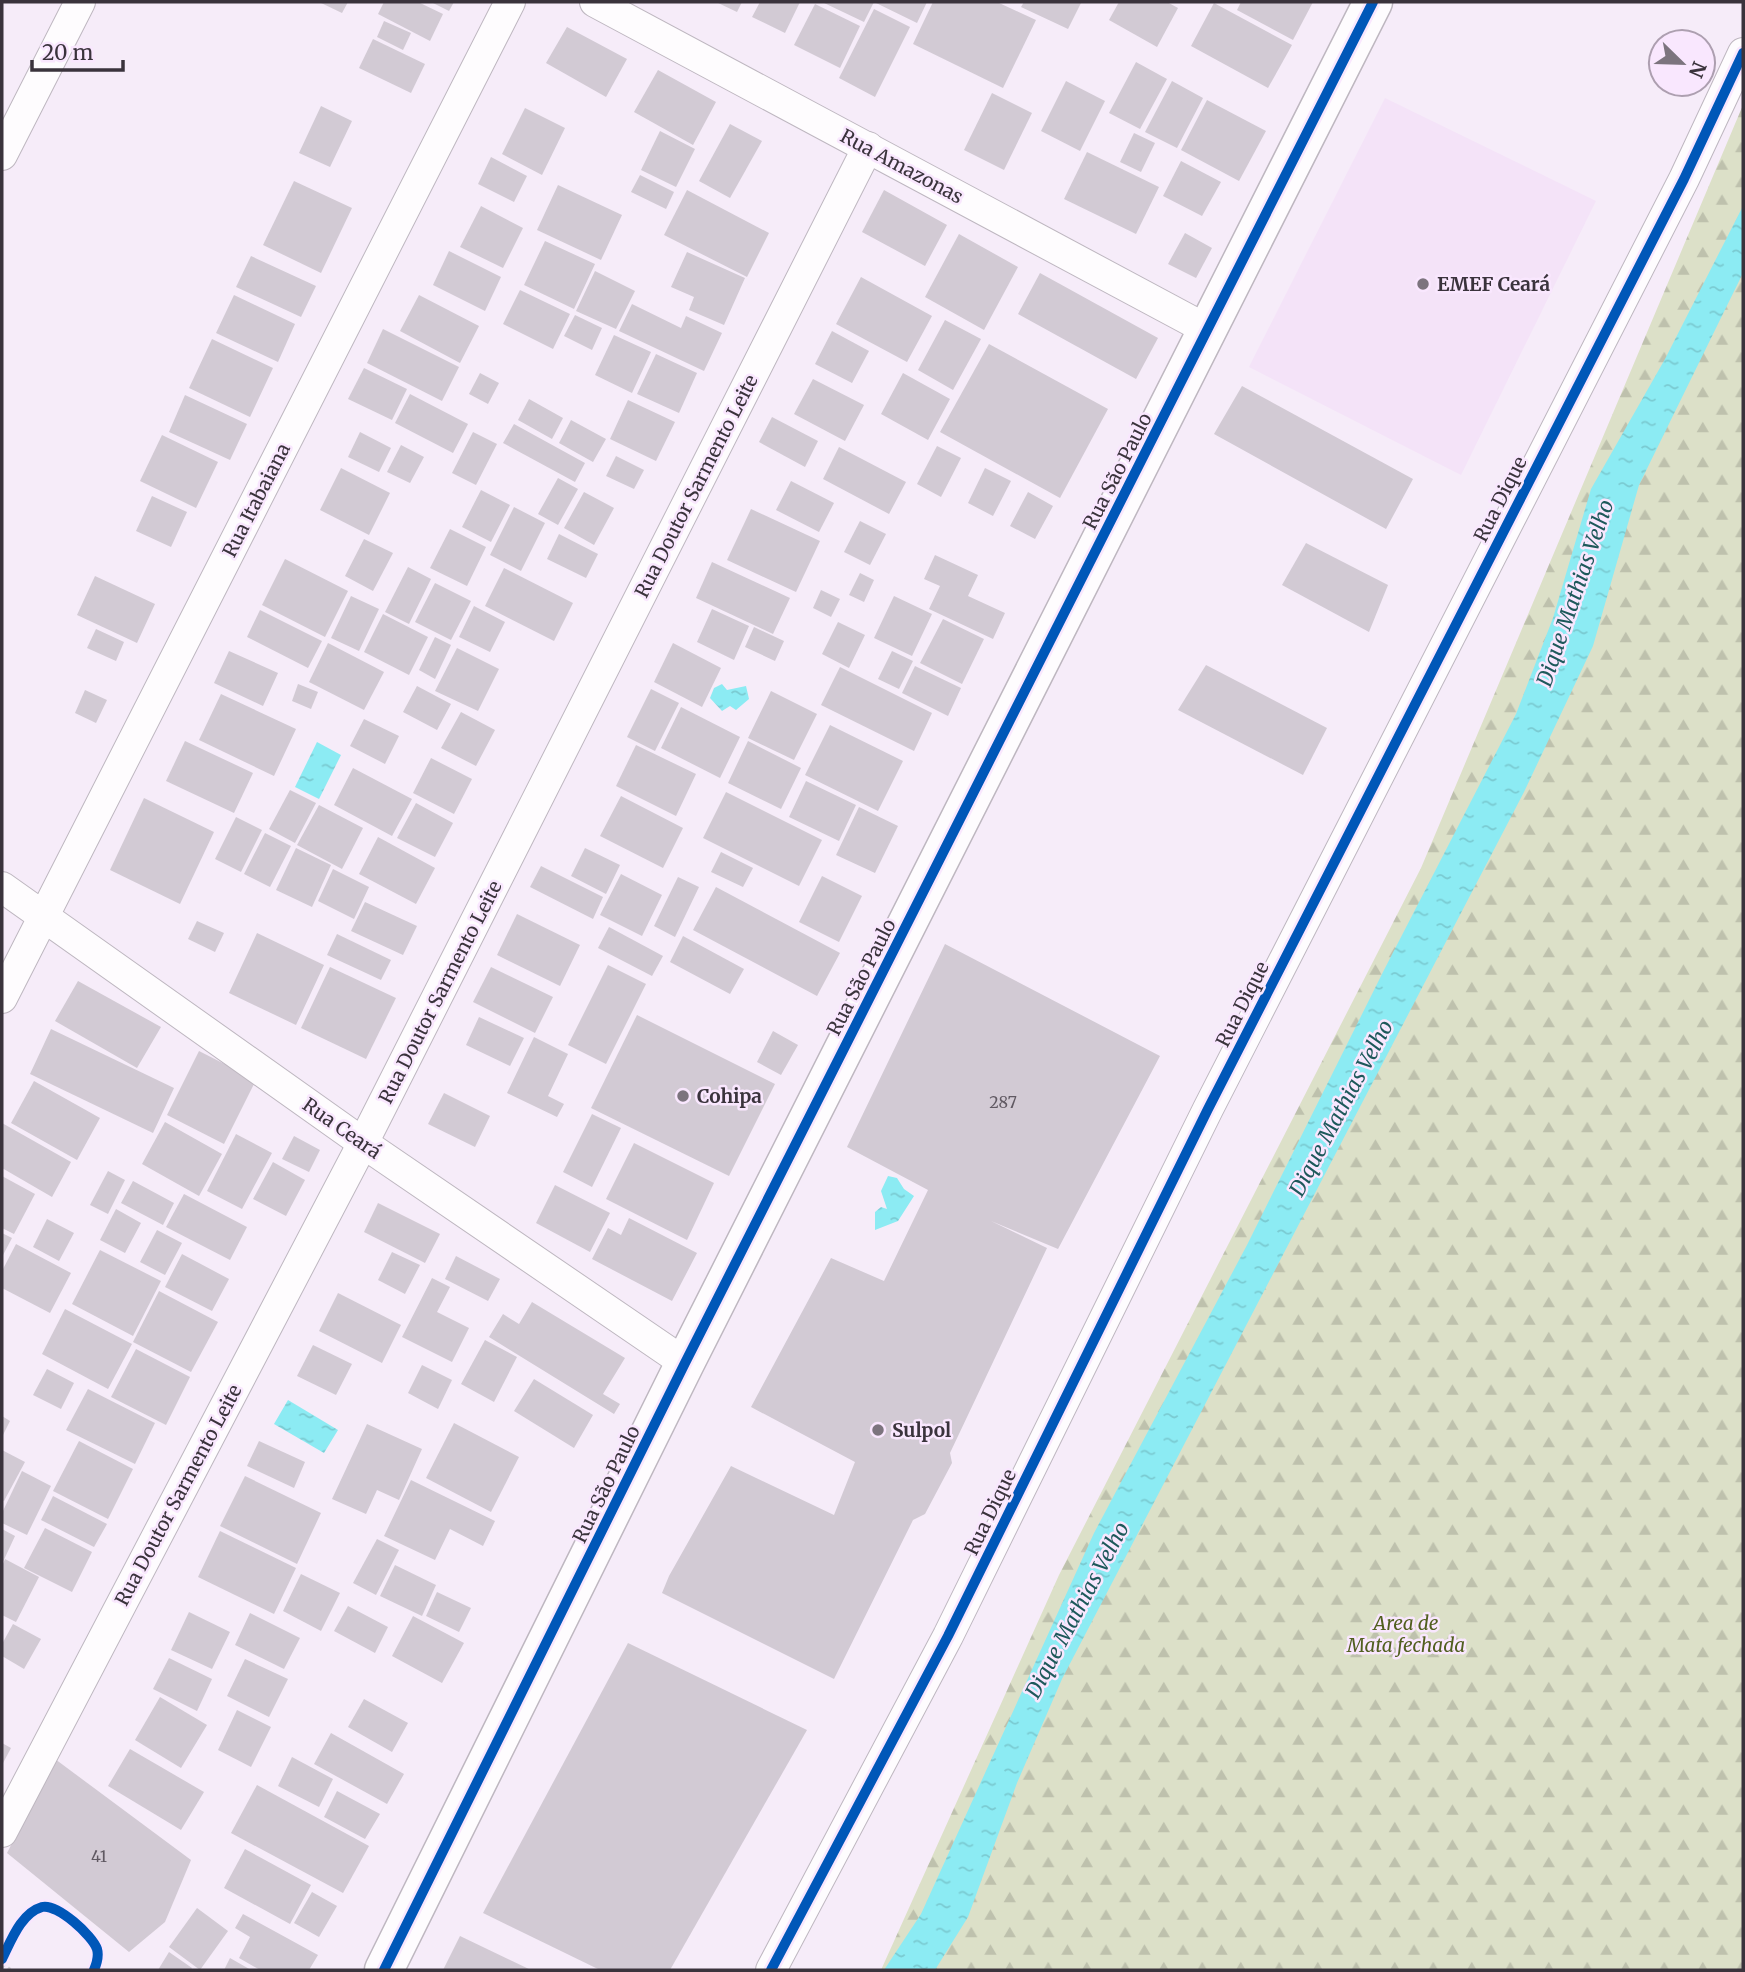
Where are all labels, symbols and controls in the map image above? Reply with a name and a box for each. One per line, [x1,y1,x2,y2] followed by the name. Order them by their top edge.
[32,28,122,72] scale bar
[1647,28,1717,98] north arrow
[42,39,94,66] text: 20 m
[1684,58,1712,81] text: N
[837,124,967,208] street label: Rua Amazonas
[1437,272,1550,296] place label: EMEF Ceará
[1415,276,1431,292] marker: EMEF Ceará
[629,371,763,601] street label: Rua Doutor Sarmento Leite
[1077,409,1157,533] street label: Rua São Paulo
[217,439,295,561] street label: Rua Itabaiana
[1468,452,1532,546] street label: Rua Dique
[1530,496,1620,691] water label: Dique Mathias Velho
[373,877,507,1107] street label: Rua Doutor Sarmento Leite
[821,915,901,1039] street label: Rua São Paulo
[1210,957,1274,1051] street label: Rua Dique
[1283,1015,1399,1202] water label: Dique Mathias Velho
[697,1084,762,1108] place label: Cohipa
[675,1088,691,1104] marker: Cohipa
[298,1092,386,1164] street label: Rua Ceará
[989,1092,1017,1112] house number: 287
[109,1380,247,1610] street label: Rua Doutor Sarmento Leite
[892,1418,951,1442] place label: Sulpol
[567,1421,645,1547] street label: Rua São Paulo
[870,1422,886,1438] marker: Sulpol
[959,1465,1021,1559] street label: Rua Dique
[1019,1517,1135,1704] water label: Dique Mathias Velho
[1346,1611,1465,1657] park label: Area de Mata fechada
[91,1846,107,1866] house number: 41

